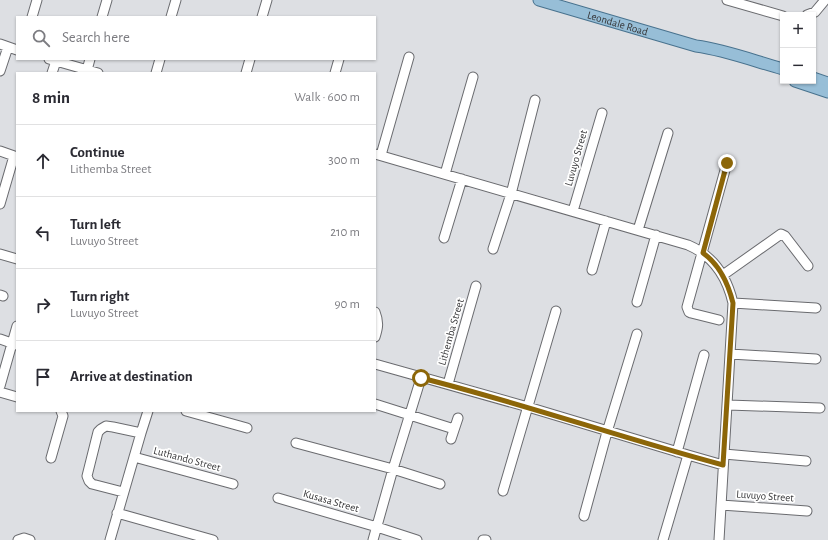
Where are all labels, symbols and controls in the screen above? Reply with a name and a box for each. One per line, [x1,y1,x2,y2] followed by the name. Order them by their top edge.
[586,9,650,37] street label: Leondale Road
[780,12,816,84] map controls
[780,12,816,48] button: +
[16,16,376,60] search box
[30,27,52,49] icon: search
[62,30,130,45] text: Search here
[780,48,816,84] button: −
[32,89,70,106] text: 8 min
[294,91,360,104] text: Walk · 600 m
[563,128,589,187] street label: Luvuyo Street
[70,145,125,160] text: Continue
[32,150,54,172] icon: ahead
[328,154,360,167] text: 300 m
[718,154,736,172] route end
[70,163,151,176] text: Lithemba Street
[70,217,121,232] text: Turn left
[32,222,54,244] icon: left
[330,226,360,239] text: 210 m
[70,235,138,248] text: Luvuyo Street
[70,289,129,304] text: Turn right
[32,294,54,316] icon: right
[436,297,466,367] street label: Lithemba Street
[334,298,360,311] text: 90 m
[70,307,138,320] text: Luvuyo Street
[32,366,54,388] icon: arrive
[70,369,193,384] text: Arrive at destination
[412,369,430,387] route start
[152,445,222,473] street label: Luthando Street
[302,488,361,514] street label: Kusasa Street
[736,488,795,504] street label: Luvuyo Street

